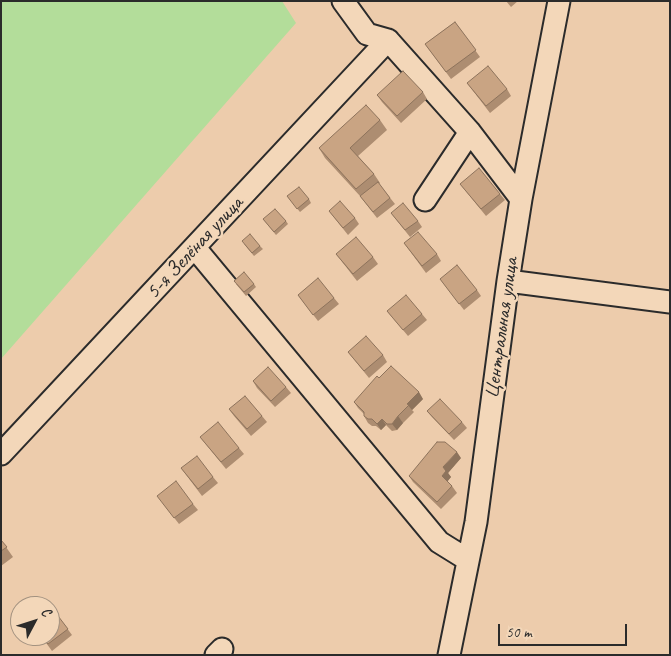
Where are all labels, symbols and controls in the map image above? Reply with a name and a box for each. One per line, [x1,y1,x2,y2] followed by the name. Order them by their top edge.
[141,191,249,305] street label: 5-я Зелёная улица
[480,256,524,400] street label: Центральная улица
[10,596,60,646] north arrow
[37,604,55,620] text: С
[501,614,630,646] scale bar
[506,623,532,642] text: 50 m

